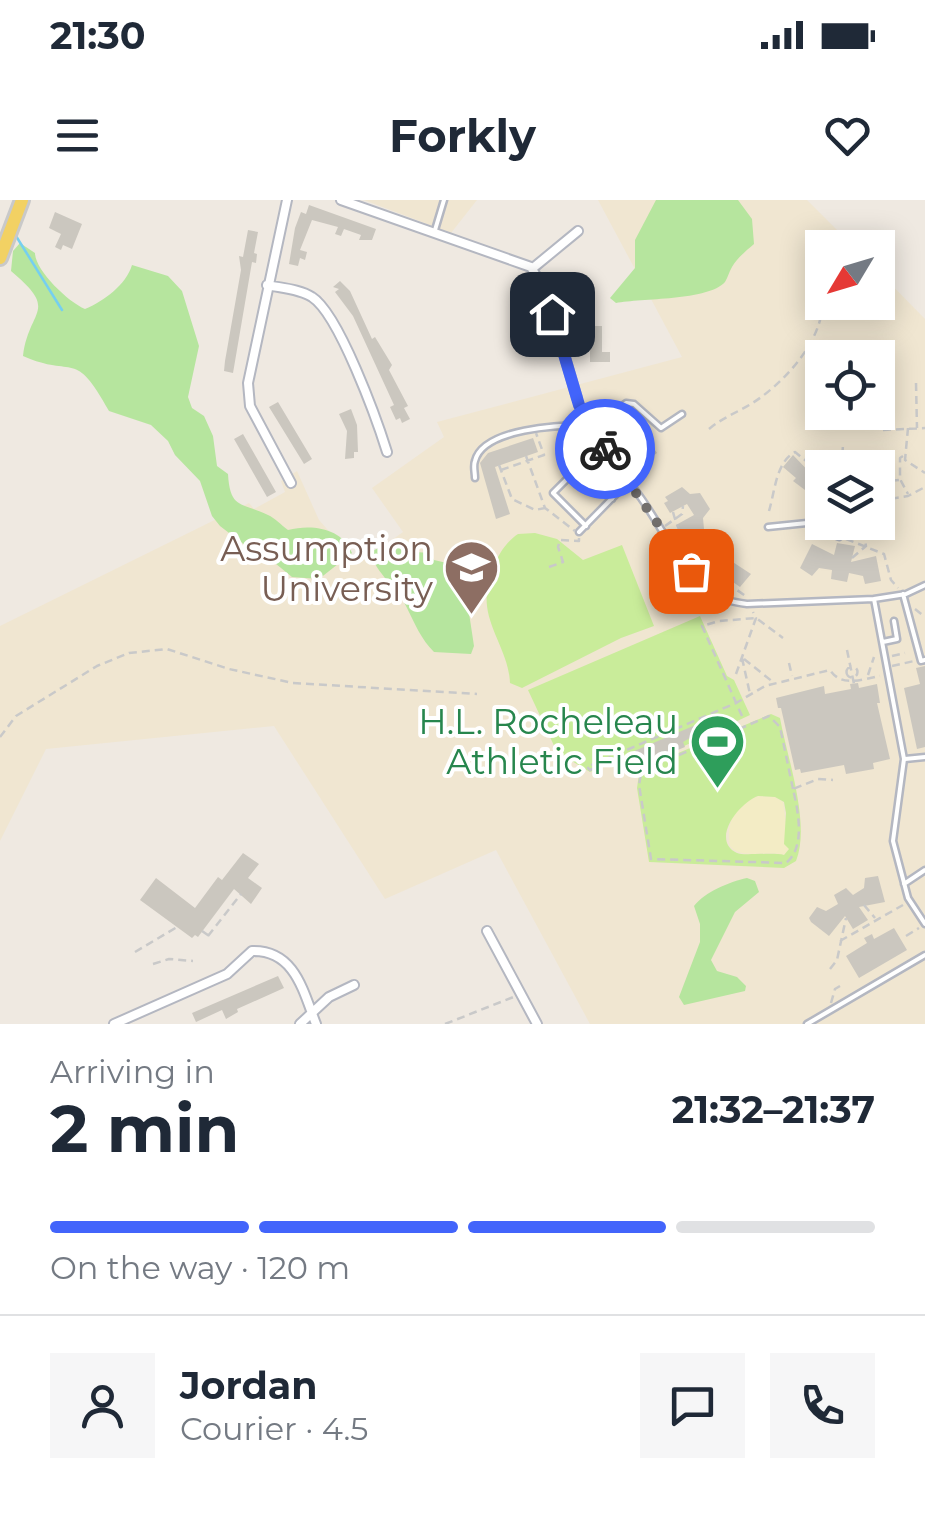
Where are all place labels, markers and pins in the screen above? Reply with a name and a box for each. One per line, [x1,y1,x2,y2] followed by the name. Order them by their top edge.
[510,272,595,357] pin
[220,527,433,610] place label: Assumption University
[649,529,734,614] pin
[442,538,502,617] school or university icon: Assumption University
[418,700,678,783] place label: H.L. Rocheleau Athletic Field
[687,711,747,790] sports icon: H.L. Rocheleau Athletic Field

